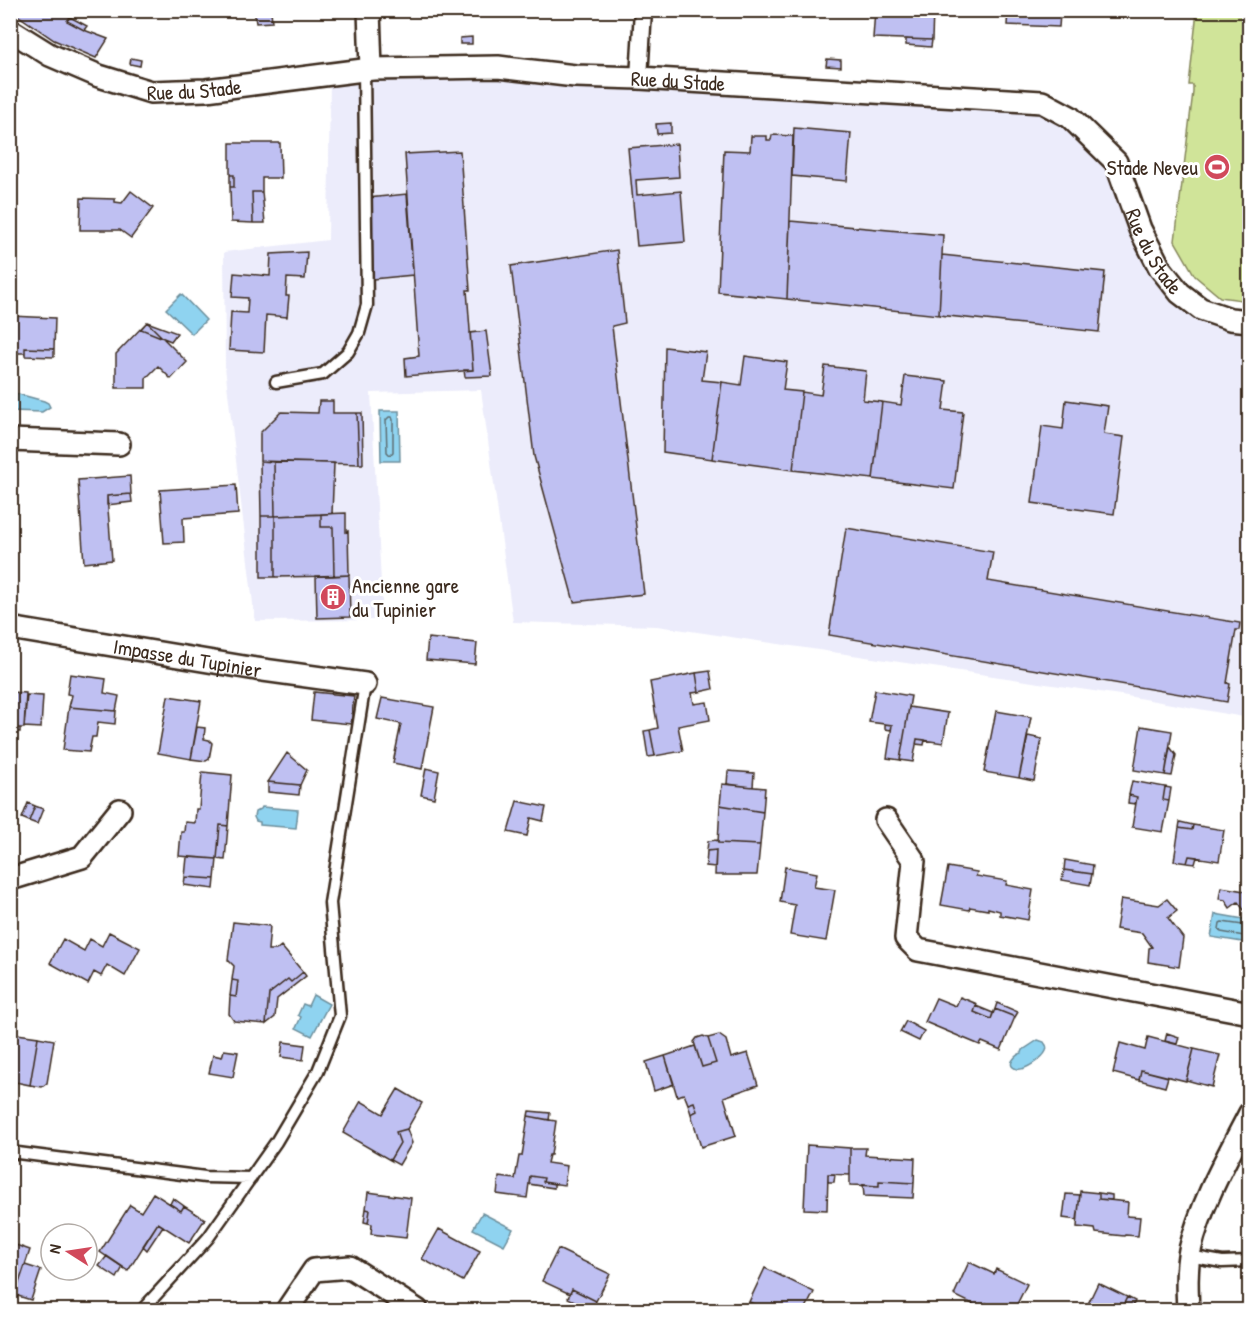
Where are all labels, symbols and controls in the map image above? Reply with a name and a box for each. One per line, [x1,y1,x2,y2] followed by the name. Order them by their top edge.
[631,63,726,98] street label: Rue du Stade
[146,71,243,107] street label: Rue du Stade
[1202,152,1232,182] sports icon: Stade Neveu
[1107,153,1199,182] place label: Stade Neveu
[1119,204,1190,300] street label: Rue du Stade
[352,571,459,624] place label: Ancienne gare du Tupinier
[318,582,348,612] building icon: Ancienne gare du Tupinier
[111,631,263,684] street label: Impasse du Tupinier
[39,1222,99,1282] north arrow
[43,1242,66,1255] text: N

